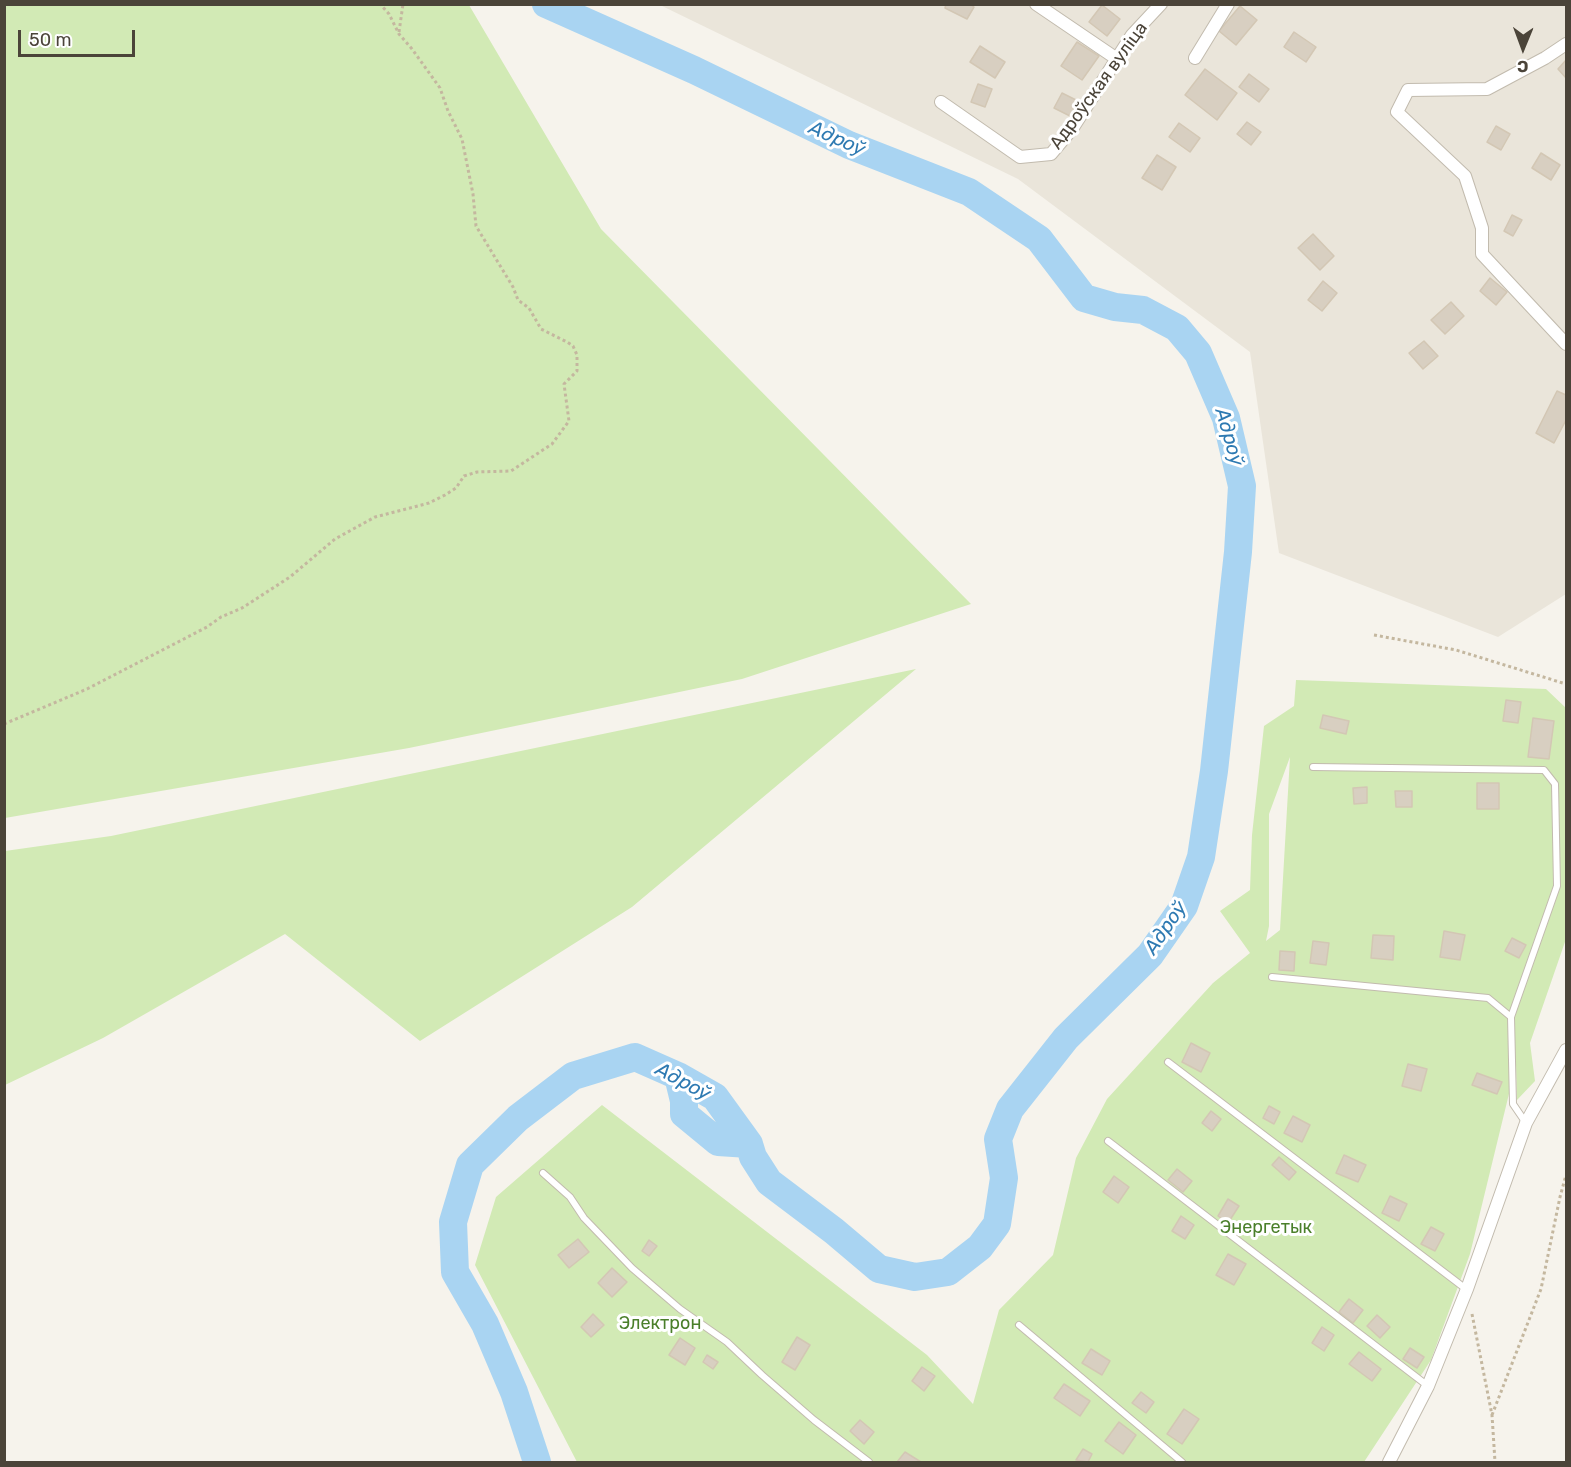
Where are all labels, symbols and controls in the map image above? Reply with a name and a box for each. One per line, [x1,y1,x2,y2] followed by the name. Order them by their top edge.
[21,18,138,56] scale bar
[1046,18,1152,154] street label: Адроўская вуліца
[1493,18,1553,78] north arrow
[29,29,72,51] text: 50 m
[1517,57,1528,76] text: С
[805,116,869,162] water label: Адроў
[1209,405,1249,469] water label: Адроў
[1139,897,1193,959] water label: Адроў
[651,1058,715,1106] water label: Адроў
[1220,1217,1312,1239] park label: Энергетык
[619,1313,701,1335] park label: Электрон

